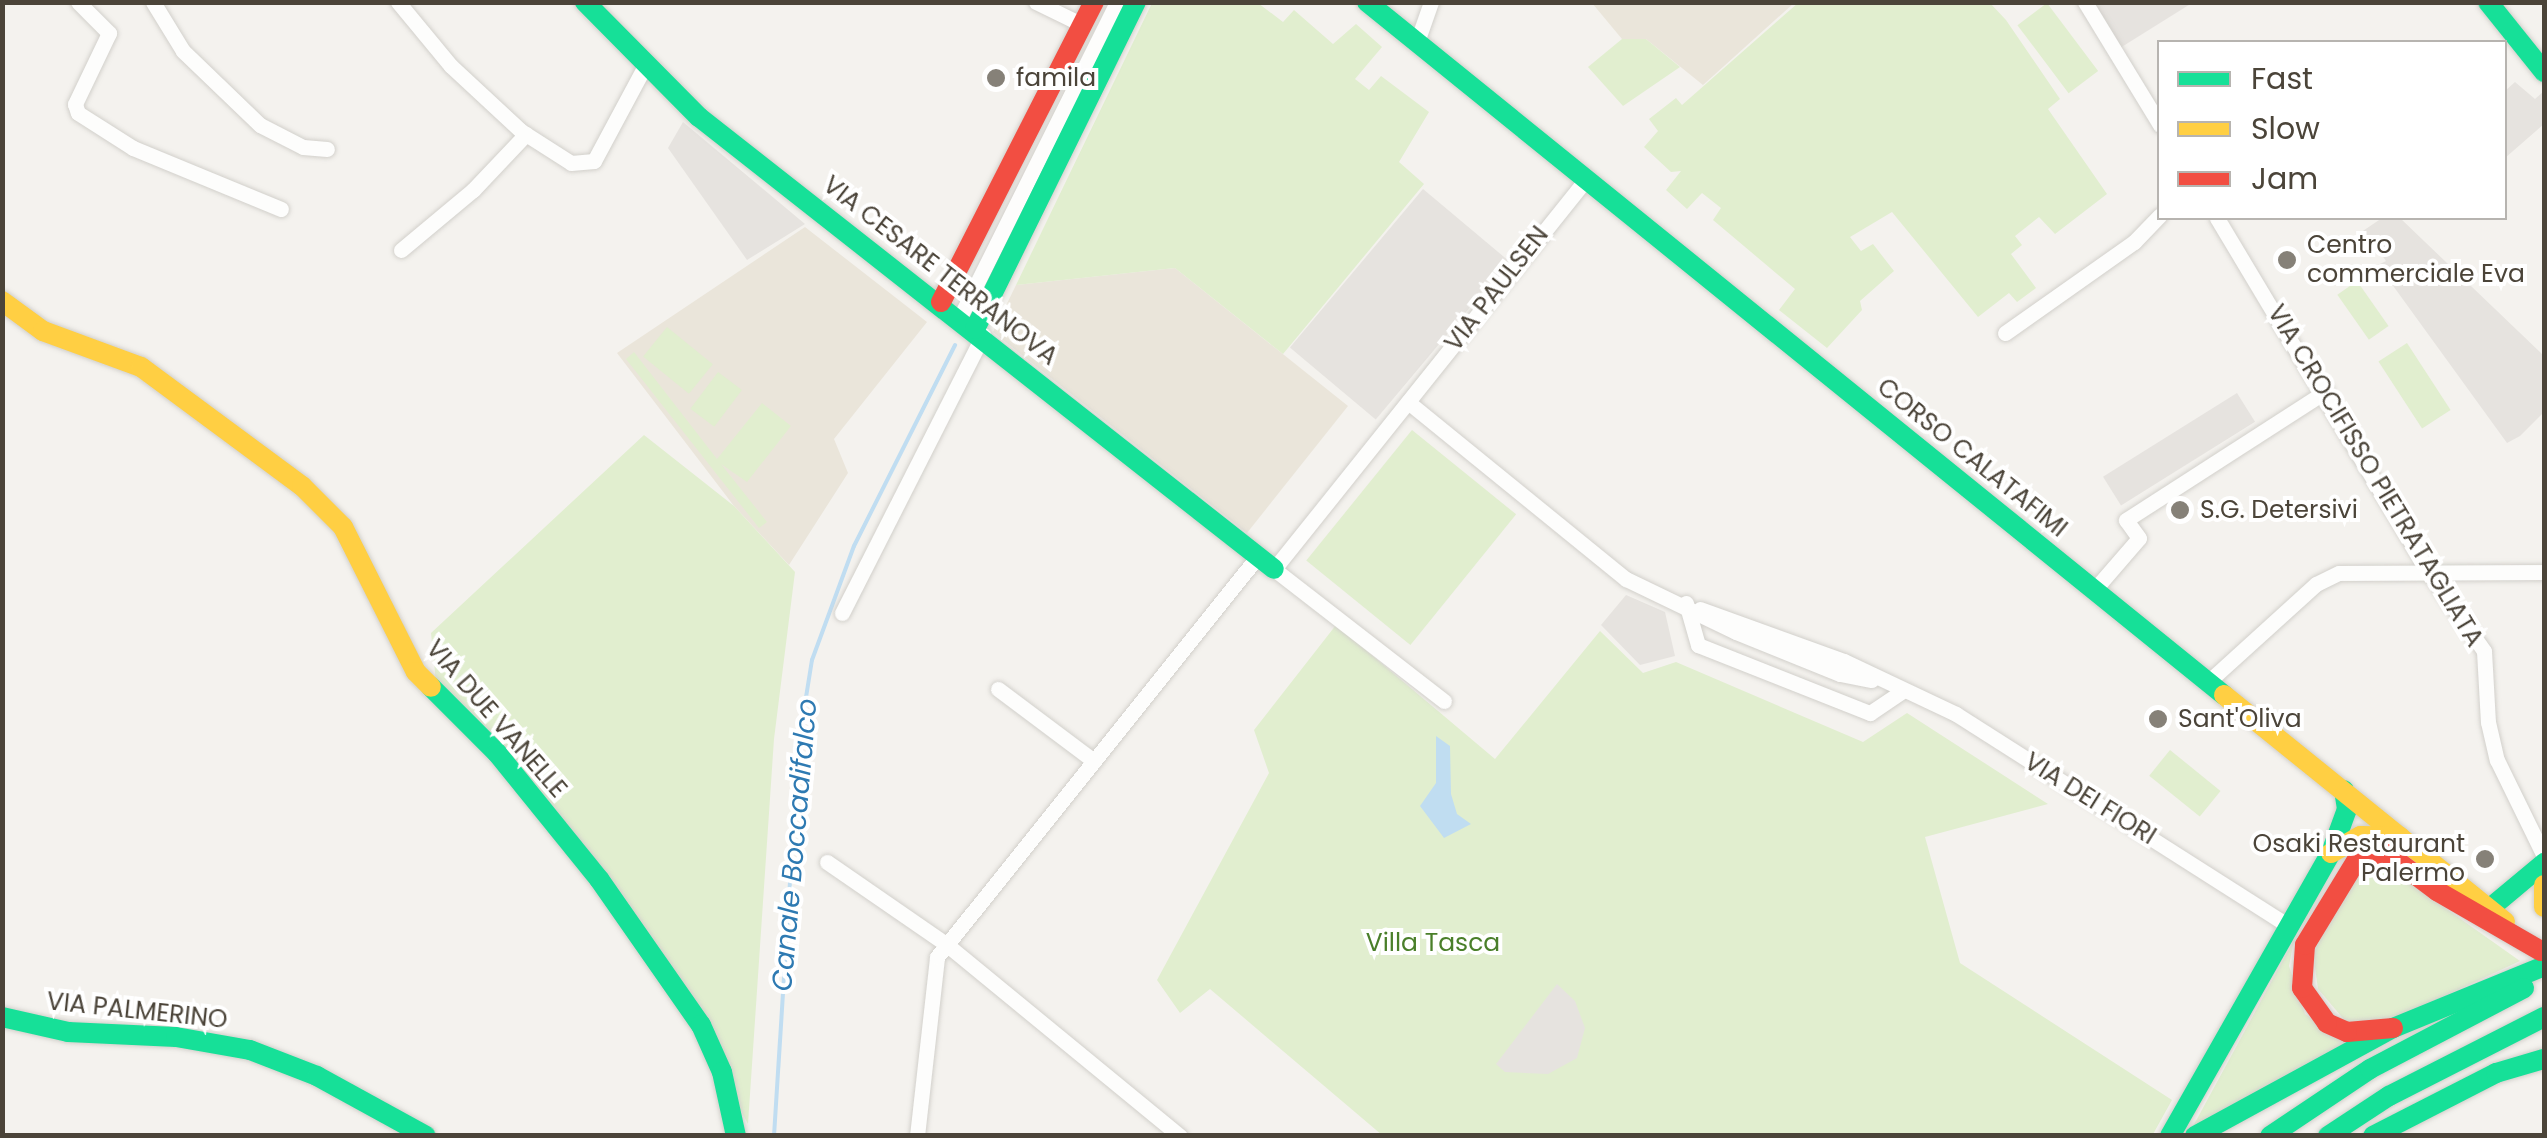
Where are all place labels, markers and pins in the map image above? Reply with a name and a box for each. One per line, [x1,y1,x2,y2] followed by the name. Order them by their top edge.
[1016,63,1096,93] place label: famila
[985,67,1007,89] marker: famila
[2307,231,2525,290] place label: Centro commerciale Eva
[2276,249,2298,271] marker: Centro commerciale Eva
[2200,495,2358,525] place label: S.G. Detersivi
[2169,499,2191,521] marker: S.G. Detersivi
[2178,704,2302,734] place label: Sant'Oliva
[2147,708,2169,730] marker: Sant'Oliva
[2253,830,2465,889] place label: Osaki Restaurant Palermo
[2474,848,2496,870] marker: Osaki Restaurant Palermo

